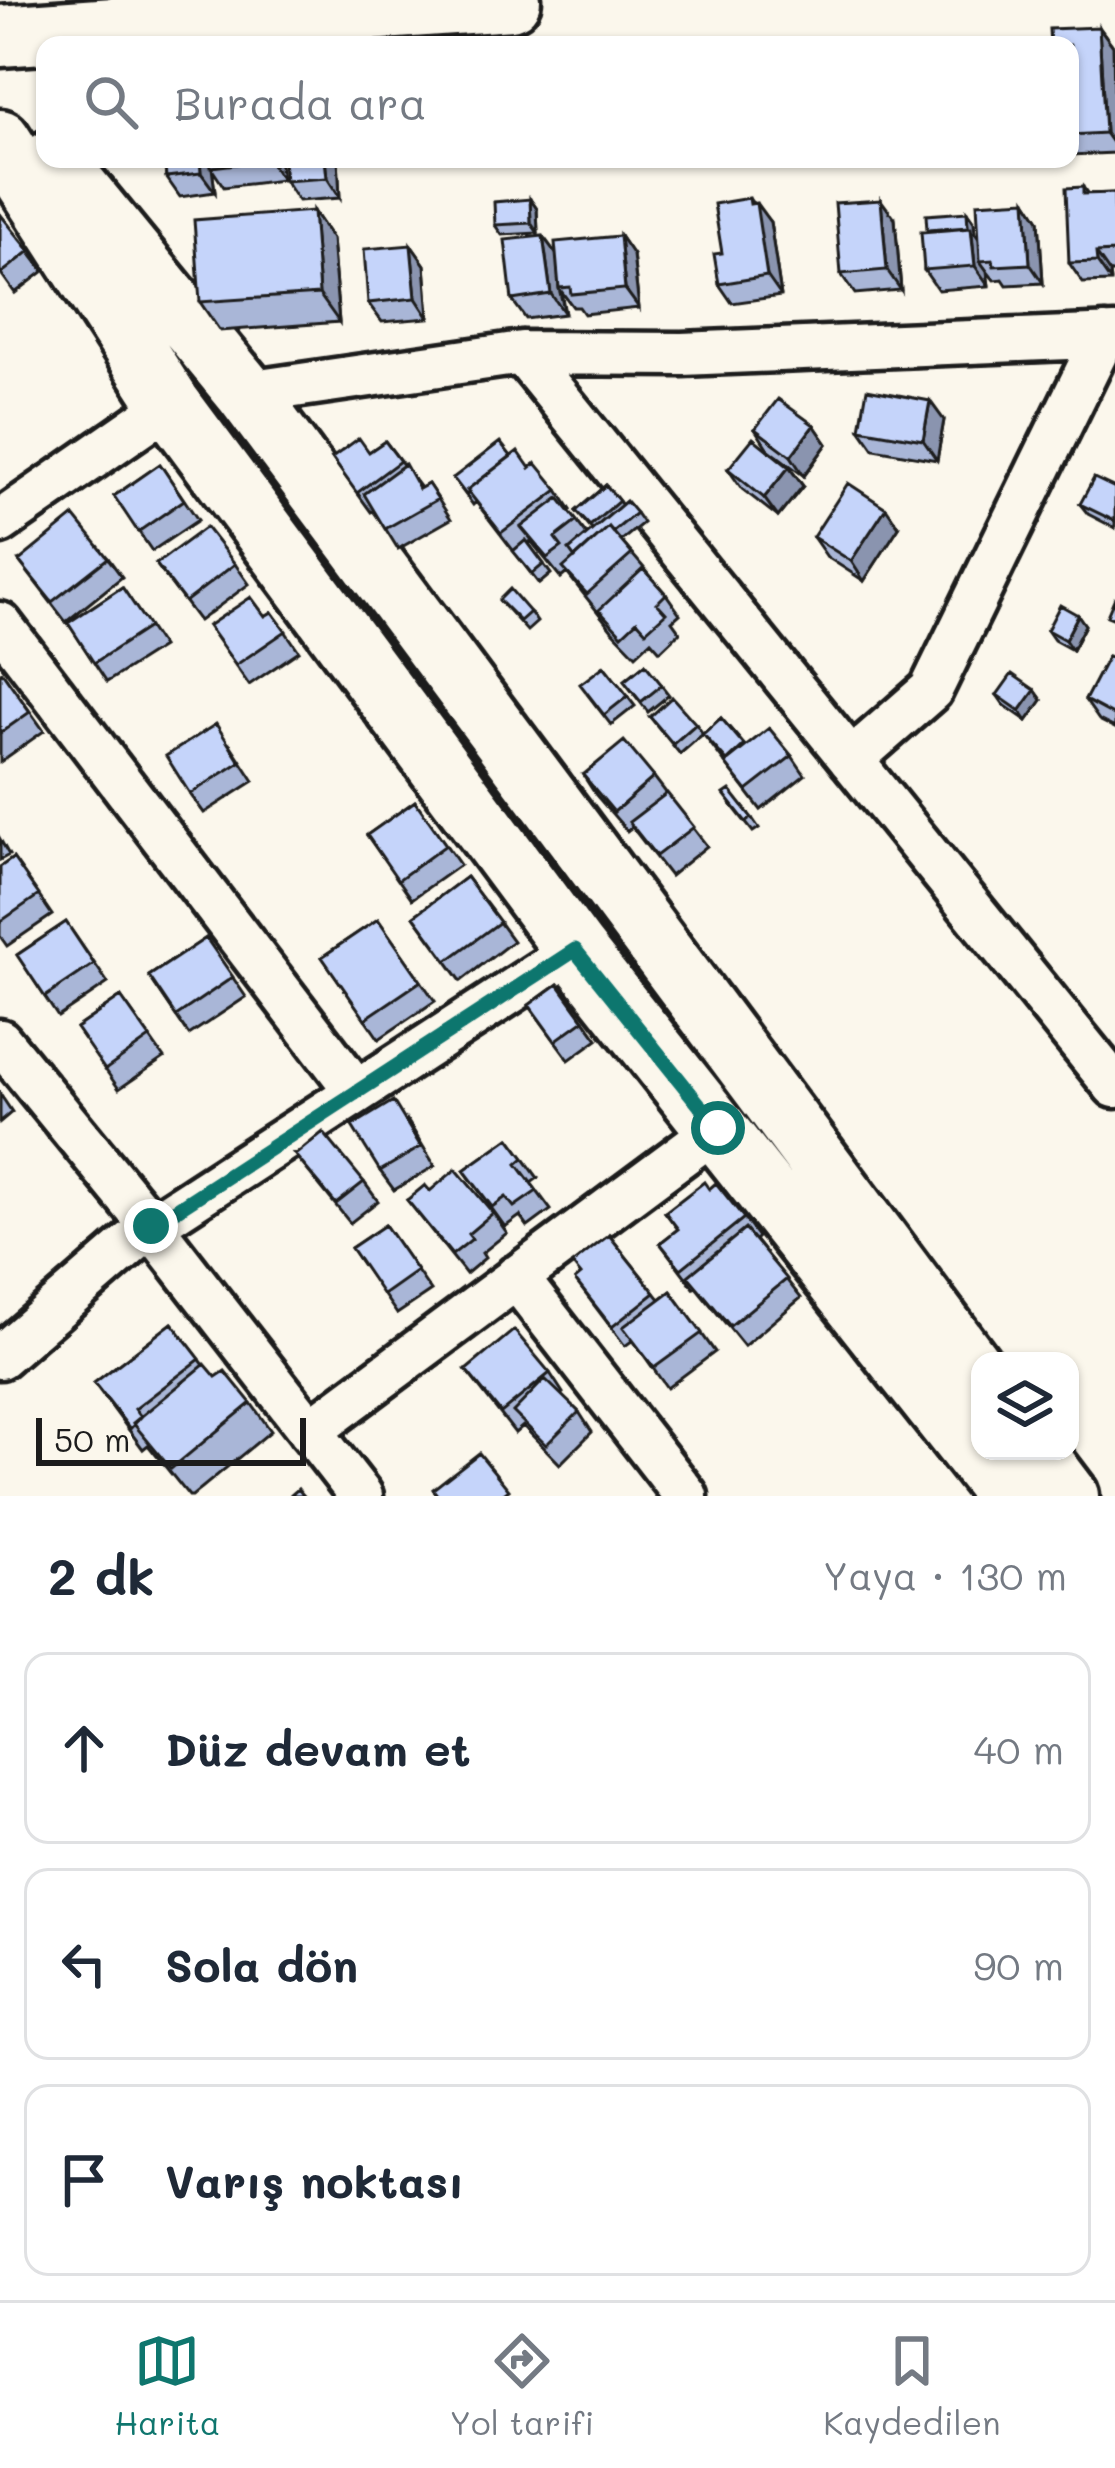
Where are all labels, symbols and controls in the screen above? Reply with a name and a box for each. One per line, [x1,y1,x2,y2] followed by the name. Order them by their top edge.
[36,36,1079,168] search box
[78,69,144,135] icon: search
[174,73,427,131] text: Burada ara
[691,1101,745,1155] route start
[124,1199,178,1253] route end
[971,1352,1079,1460] map controls
[971,1352,1079,1460] button: layers
[36,1412,306,1465] scale bar
[54,1417,130,1460] text: 50 m
[48,1541,155,1608] text: 2 dk
[823,1549,1067,1600] text: Yaya · 130 m
[51,1715,117,1781] icon: ahead
[165,1719,471,1777] text: Düz devam et
[973,1723,1064,1774] text: 40 m
[51,1931,117,1997] icon: left
[165,1935,358,1993] text: Sola dön
[973,1939,1064,1990] text: 90 m
[51,2147,117,2213] icon: arrive
[165,2151,464,2209] text: Varış noktası
[115,2328,220,2443] tab: Harita
[449,2328,594,2443] tab: Yol tarifi
[823,2328,1000,2443] tab: Kaydedilen

